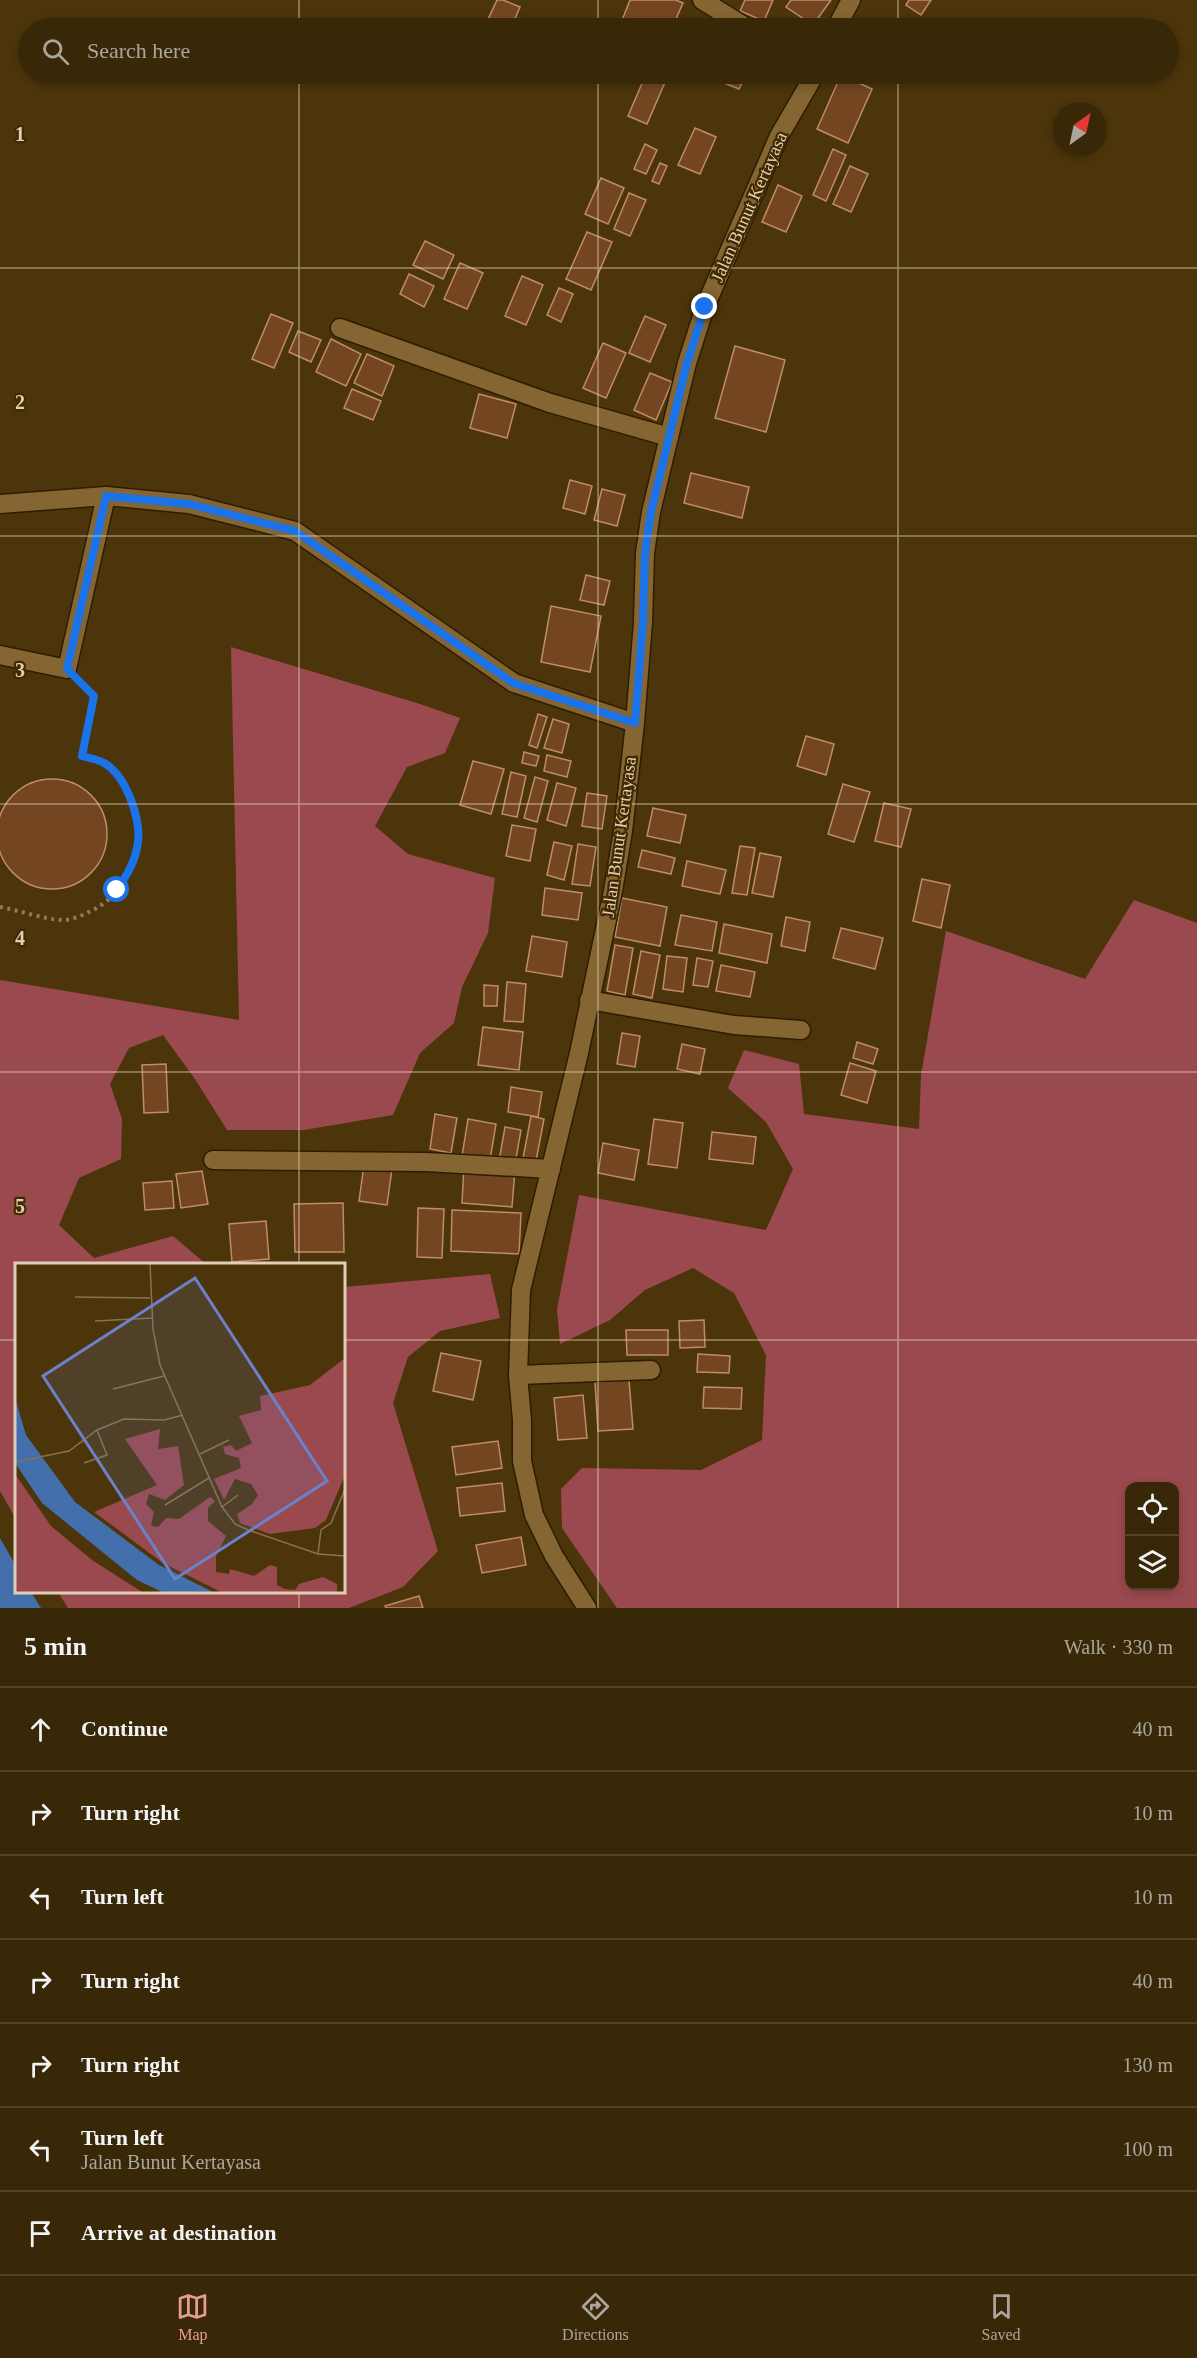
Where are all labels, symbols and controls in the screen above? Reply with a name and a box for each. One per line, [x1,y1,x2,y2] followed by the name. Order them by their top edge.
[18,18,1179,84] search box
[39,35,72,68] icon: search
[87,38,190,63] text: Search here
[1053,102,1107,156] north arrow
[15,123,25,145] text: 1
[707,129,791,285] street label: Jalan Bunut Kertayasa
[691,293,717,319] route end
[15,391,25,413] text: 2
[15,659,25,681] text: 3
[598,755,640,919] street label: Jalan Bunut Kertayasa
[103,876,129,902] route start
[15,927,25,949] text: 4
[15,1195,25,1217] text: 5
[15,1263,345,1593] inset map
[1125,1482,1179,1590] map controls
[1125,1482,1179,1536] button: locate
[1125,1536,1179,1590] button: layers
[24,1632,87,1661] text: 5 min
[1064,1636,1173,1658] text: Walk · 330 m
[24,1713,57,1746] icon: ahead
[81,1716,168,1741] text: Continue
[1132,1718,1173,1740] text: 40 m
[24,1797,57,1830] icon: right
[81,1800,180,1825] text: Turn right
[1132,1802,1173,1824] text: 10 m
[24,1881,57,1914] icon: left
[81,1884,164,1909] text: Turn left
[1132,1886,1173,1908] text: 10 m
[24,1965,57,1998] icon: right
[81,1968,180,1993] text: Turn right
[1132,1970,1173,1992] text: 40 m
[24,2049,57,2082] icon: right
[81,2052,180,2077] text: Turn right
[1122,2054,1173,2076] text: 130 m
[81,2125,164,2150] text: Turn left
[24,2133,57,2166] icon: left
[1122,2138,1173,2160] text: 100 m
[81,2151,261,2173] text: Jalan Bunut Kertayasa
[24,2217,57,2250] icon: arrive
[81,2220,277,2245] text: Arrive at destination
[176,2290,209,2344] tab: Map
[562,2290,629,2344] tab: Directions
[981,2290,1021,2344] tab: Saved

